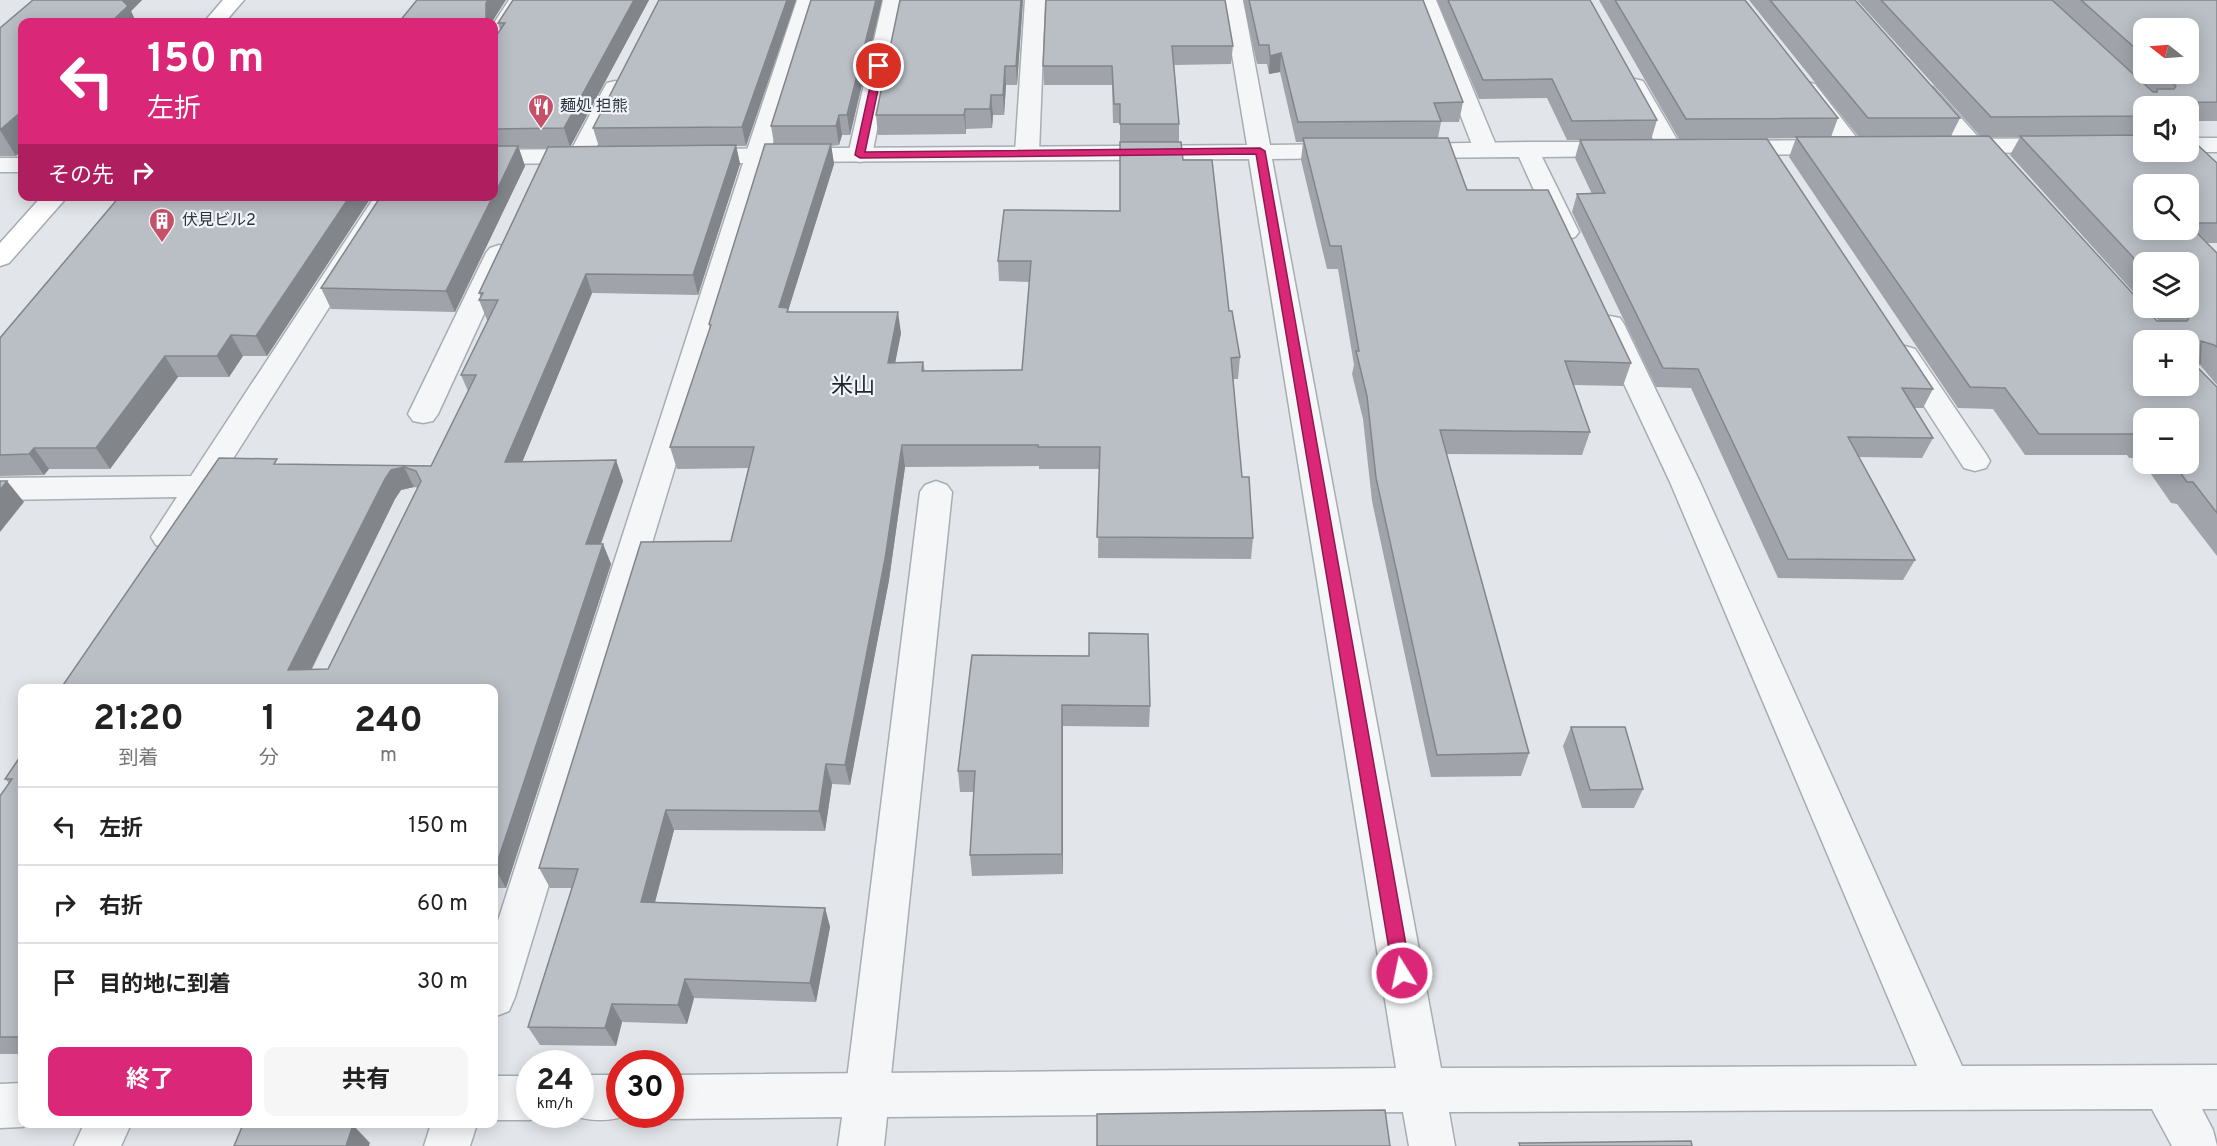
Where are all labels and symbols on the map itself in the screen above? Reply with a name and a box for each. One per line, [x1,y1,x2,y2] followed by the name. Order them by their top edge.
[2133,18,2199,84] north arrow
[853,40,904,91] pin
[526,92,556,130] restaurant icon: 麺処 担熊
[560,97,628,117] place label: 麺処 担熊
[147,206,177,244] building icon: 伏見ビル2
[182,211,256,231] place label: 伏見ビル2
[831,374,875,401] district label: 米山
[1370,941,1434,1005] position arrow
[606,1050,684,1128] speed limit sign: 30

